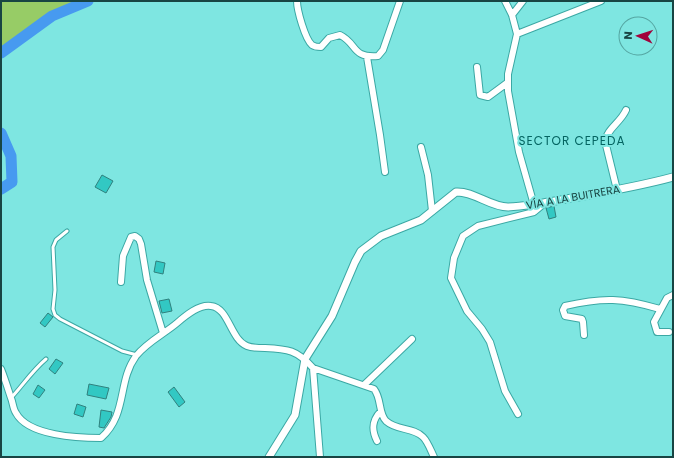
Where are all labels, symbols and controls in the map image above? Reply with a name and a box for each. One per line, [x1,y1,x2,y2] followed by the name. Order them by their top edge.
[618,16,658,56] north arrow
[620,31,636,40] text: N
[519,132,626,149] district label: SECTOR CEPEDA
[525,181,622,213] street label: VÍA A LA BUITRERA

